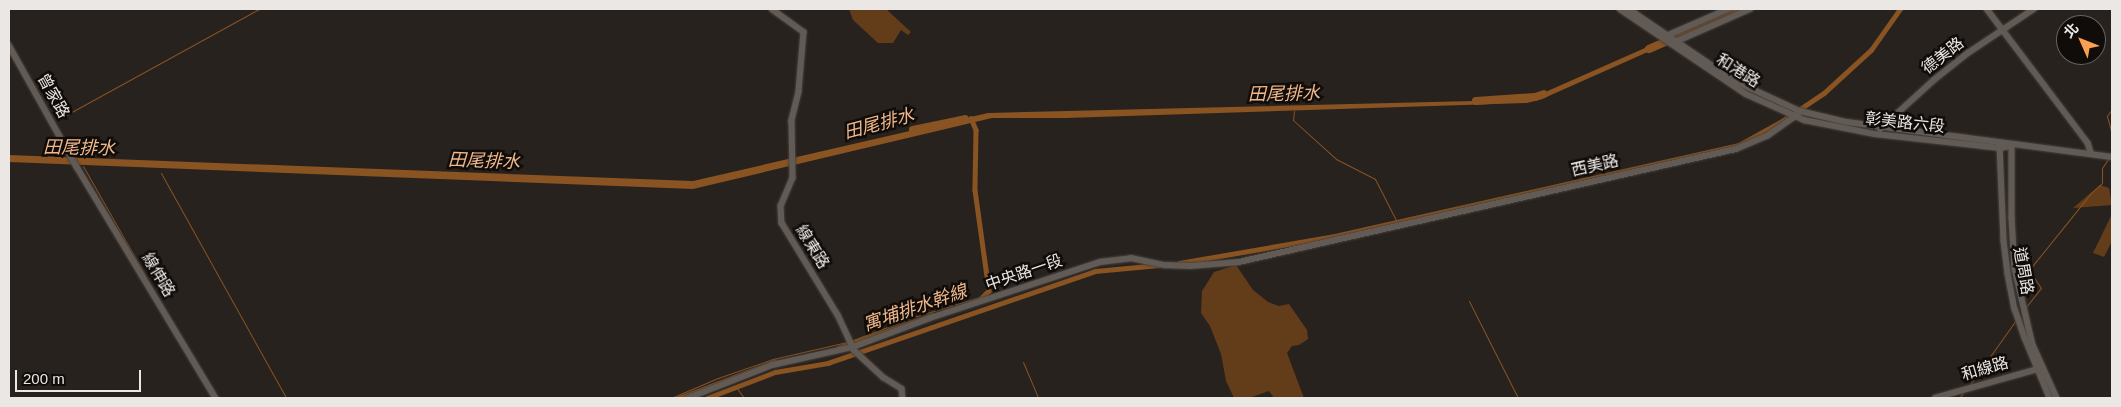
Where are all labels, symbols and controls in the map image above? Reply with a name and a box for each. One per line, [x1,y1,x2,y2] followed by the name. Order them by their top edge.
[2056,15,2106,65] north arrow
[2060,20,2082,41] text: 北
[1918,34,1968,78] street label: 德美路
[1713,50,1763,92] street label: 和港路
[33,70,73,122] street label: 曾家路
[1248,83,1320,105] water label: 田尾排水
[841,104,917,144] water label: 田尾排水
[1864,109,1946,137] street label: 彰美路六段
[43,137,115,159] water label: 田尾排水
[448,149,520,173] water label: 田尾排水
[1569,151,1621,181] street label: 西美路
[791,222,833,272] street label: 線東路
[2009,246,2037,296] street label: 道周路
[137,249,179,301] street label: 線伸路
[983,251,1065,295] street label: 中央路一段
[860,280,970,336] water label: 寓埔排水幹線
[1959,353,2011,385] street label: 和線路
[18,360,144,392] scale bar
[23,370,65,387] text: 200 m

